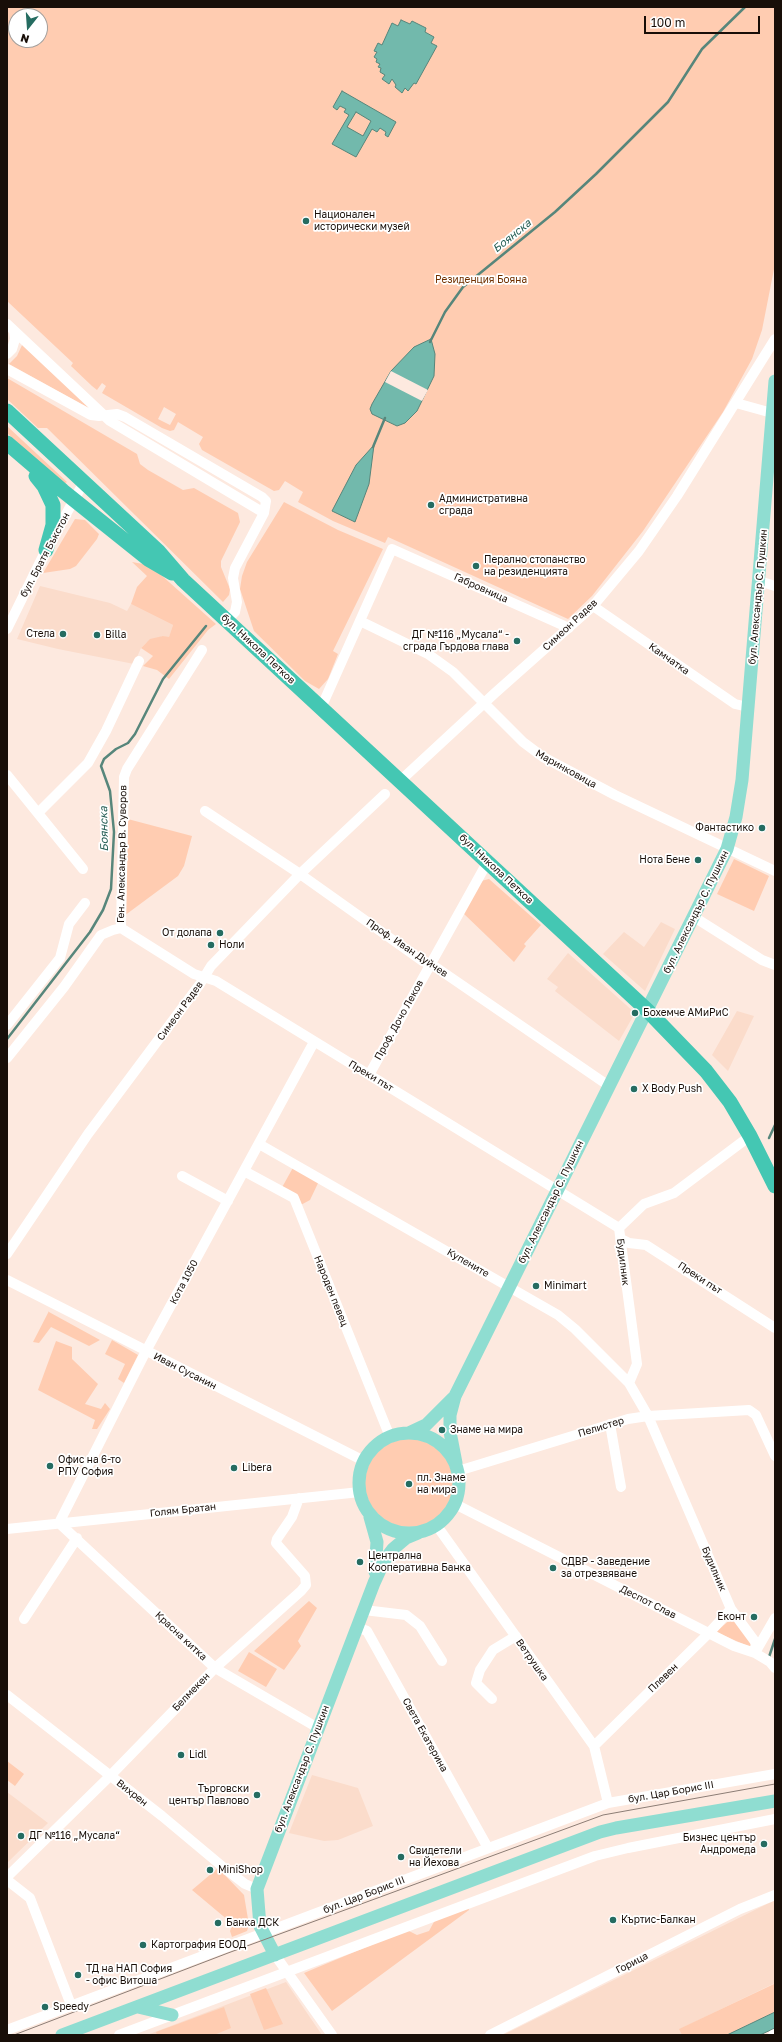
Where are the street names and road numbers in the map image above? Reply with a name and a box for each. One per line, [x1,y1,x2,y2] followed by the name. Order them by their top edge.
[18,511,72,599] street label: бул. Братя Бъкстон
[746,529,770,665] street label: бул. Александър С. Пушкин
[452,571,510,605] street label: Габровница
[540,597,600,653] street label: Симеон Радев
[218,612,298,686] street label: бул. Никола Петков
[646,641,692,677] street label: Камчатка
[533,747,599,791] street label: Маринковица
[115,785,129,923] street label: Ген. Александър В. Суворов
[456,832,536,906] street label: бул. Никола Петков
[661,848,731,976] street label: бул. Александър С. Пушкин
[364,916,450,980] street label: Проф. Иван Дуйчев
[372,978,426,1062] street label: Проф. Дочо Леков
[155,979,205,1043] street label: Симеон Радев
[346,1058,396,1094] street label: Преки път
[516,1138,586,1266] street label: бул. Александър С. Пушкин
[614,1238,632,1286] street label: Будилник
[445,1246,491,1280] street label: Купените
[311,1254,351,1328] street label: Народен певец
[167,1258,201,1306] street label: Кота 1050
[676,1259,724,1297] street label: Преки път
[151,1350,219,1392] street label: Иван Сусанин
[577,1414,625,1440] street label: Пелистер
[149,1501,217,1519] street label: Голям Братан
[699,1545,729,1593] street label: Будилник
[618,1583,678,1621] street label: Деспот Слав
[153,1609,209,1663] street label: Красна китка
[513,1637,551,1683] street label: Ветрушка
[646,1661,680,1695] street label: Плевен
[170,1670,212,1714] street label: Белмекен
[400,1696,450,1774] street label: Света Екатерина
[272,1704,332,1834] street label: бул. Александър С. Пушкин
[114,1777,150,1809] street label: Вихрен
[627,1779,715,1805] street label: бул. Цар Борис III
[321,1874,407,1916] street label: бул. Цар Борис III
[614,1950,650,1976] street label: Горица

